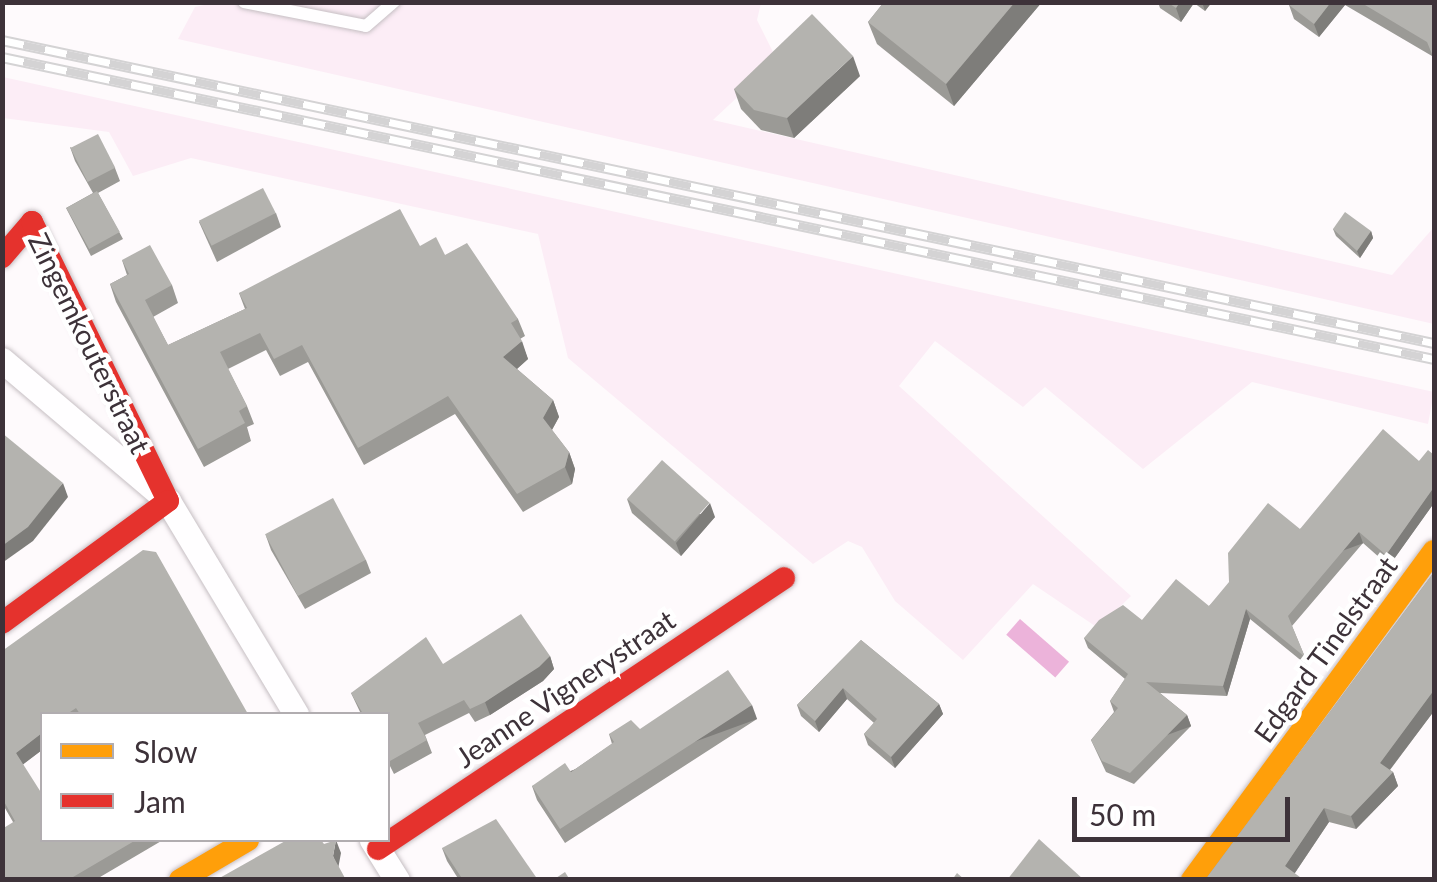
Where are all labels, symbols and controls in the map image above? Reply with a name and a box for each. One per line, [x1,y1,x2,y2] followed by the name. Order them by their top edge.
[22,227,158,459] street label: Zingemkouterstraat
[1246,549,1404,749] street label: Edgard Tinelstraat
[449,602,681,774] street label: Jeanne Vignerystraat
[40,712,390,842] legend
[134,733,197,769] text: Slow
[1077,777,1294,839] scale bar
[134,783,186,819] text: Jam
[1089,796,1156,832] text: 50 m

